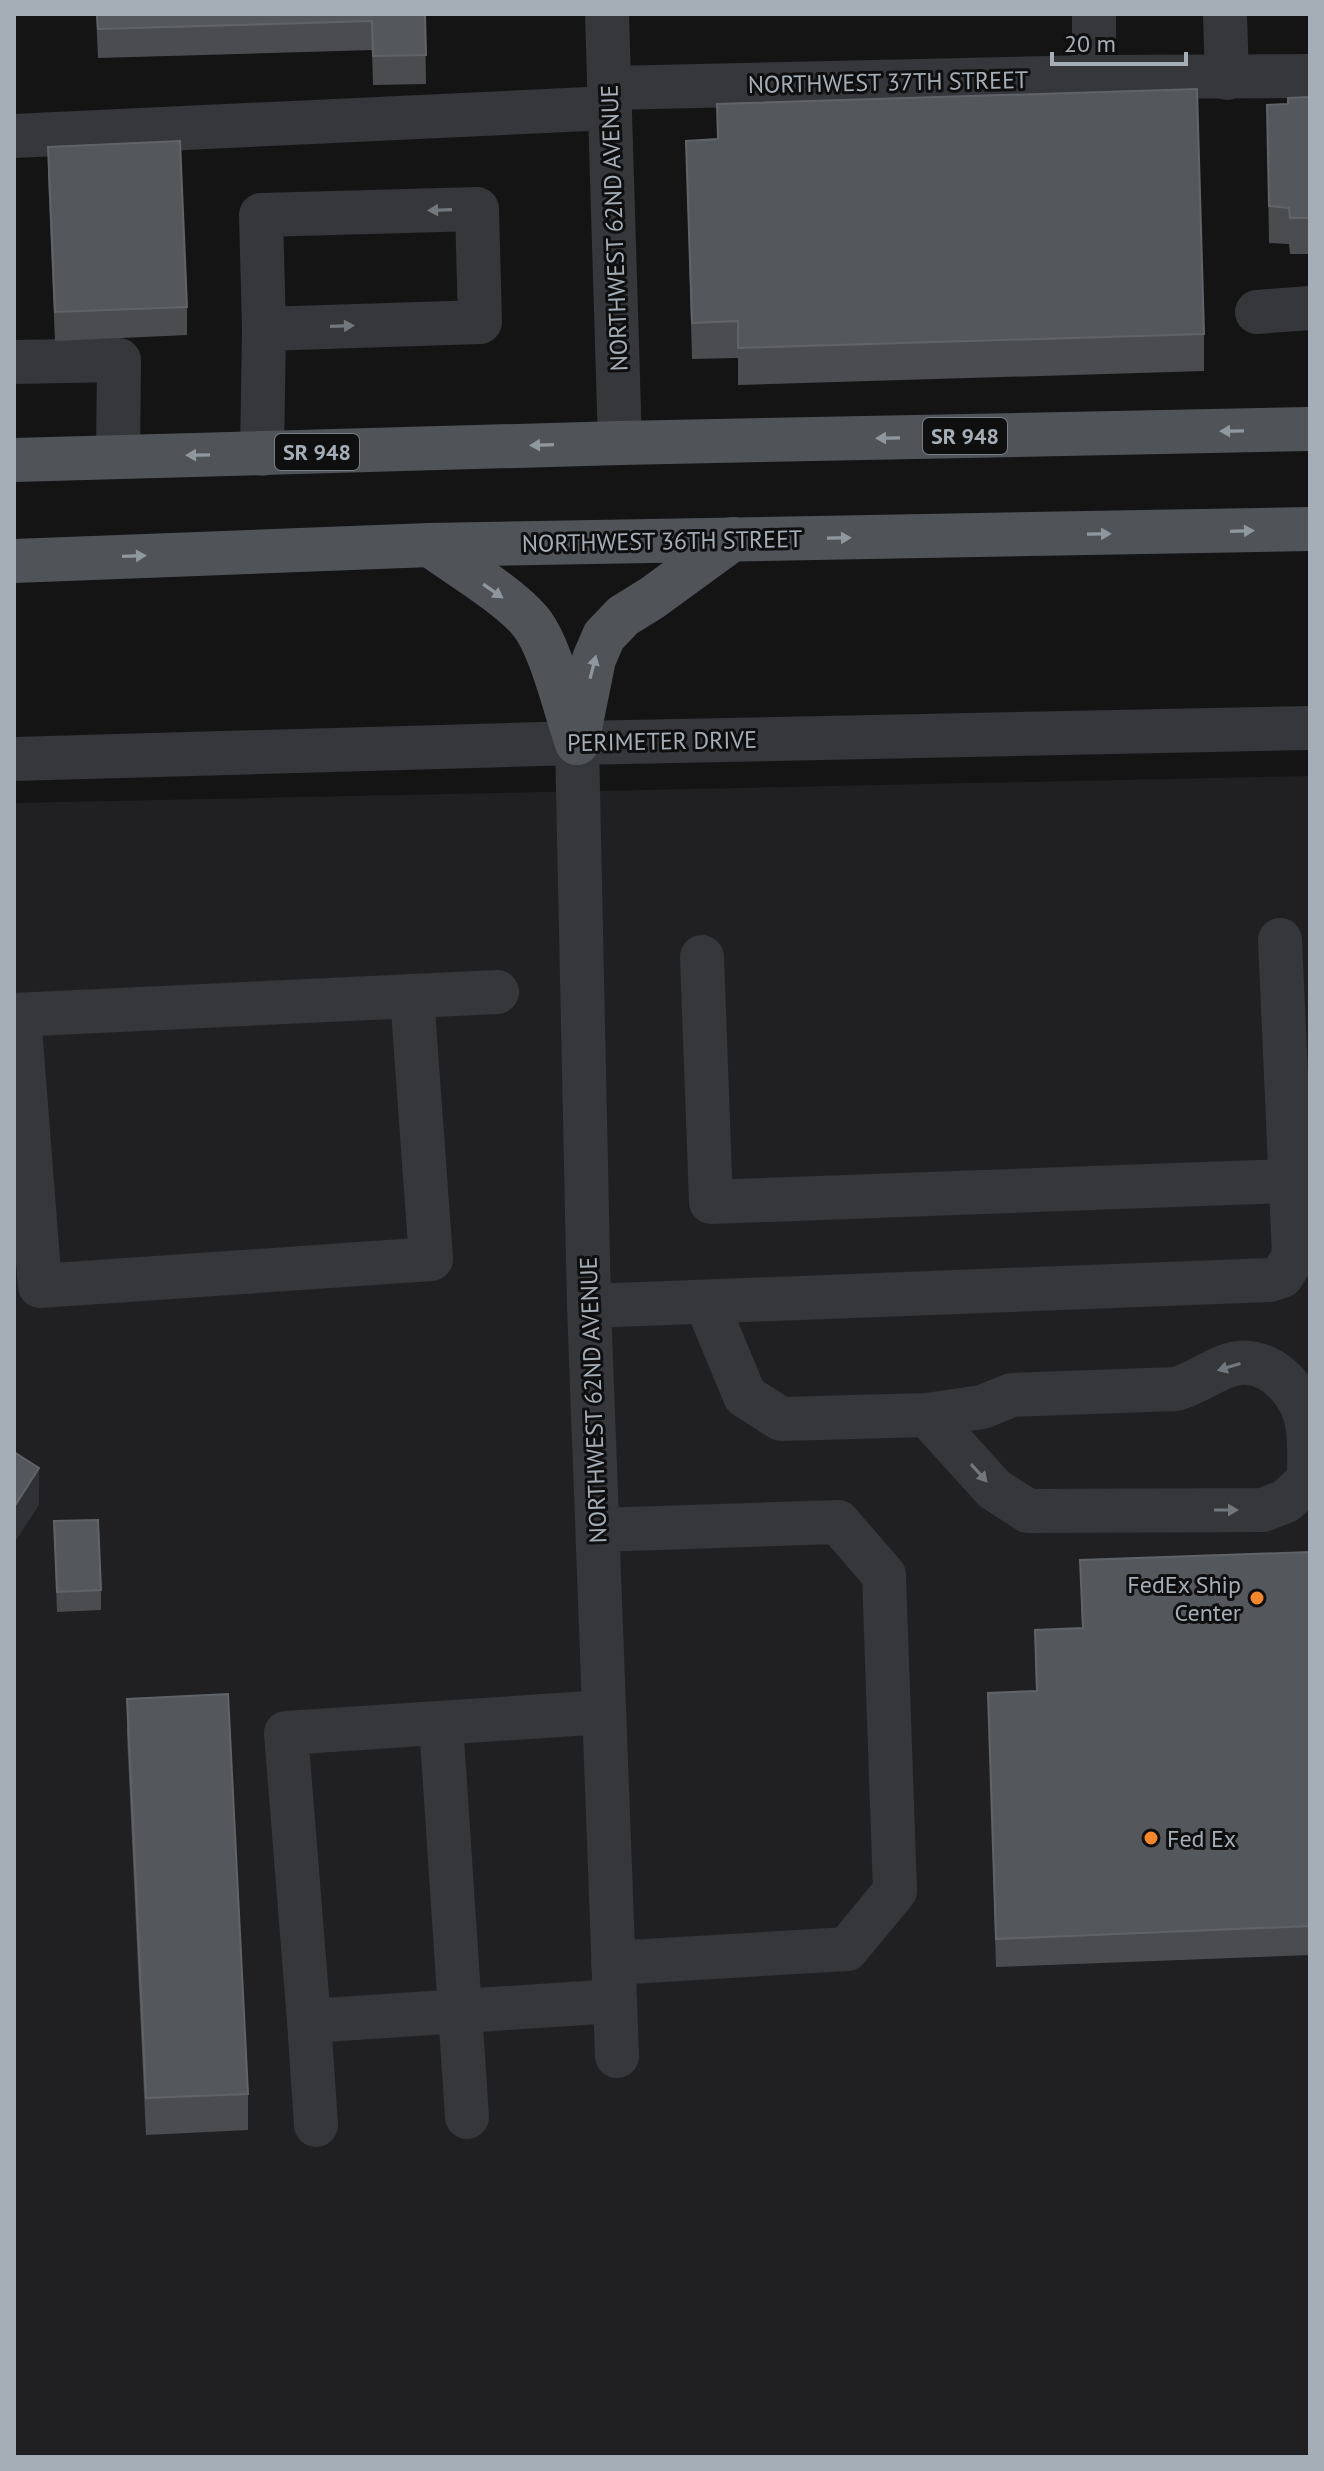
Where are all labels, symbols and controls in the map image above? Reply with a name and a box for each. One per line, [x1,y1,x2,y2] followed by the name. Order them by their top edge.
[1052,16,1186,66] scale bar
[1064,28,1116,59] text: 20 m
[748,64,1028,100] street label: NORTHWEST 37TH STREET
[594,84,634,372] street label: NORTHWEST 62ND AVENUE
[427,203,452,216] one-way arrow
[330,320,355,333] one-way arrow
[923,418,1007,454] road number: SR 948
[1219,425,1244,437] one-way arrow
[875,432,900,444] one-way arrow
[275,434,359,470] road number: SR 948
[529,439,554,452] one-way arrow
[185,448,210,461] one-way arrow
[522,523,802,559] street label: NORTHWEST 36TH STREET
[1230,525,1255,538] one-way arrow
[1087,528,1112,541] one-way arrow
[827,532,852,544] one-way arrow
[122,550,147,563] one-way arrow
[482,583,504,599] one-way arrow
[587,654,600,679] one-way arrow
[567,724,757,758] street label: PERIMETER DRIVE
[573,1256,613,1544] street label: NORTHWEST 62ND AVENUE
[1217,1361,1241,1374] one-way arrow
[970,1463,988,1482] one-way arrow
[1214,1504,1239,1516] one-way arrow
[1127,1569,1241,1628] place label: FedEx Ship Center
[1248,1589,1266,1607] marker: FedEx Ship Center
[1167,1823,1236,1854] place label: Fed Ex
[1142,1829,1160,1847] marker: Fed Ex

